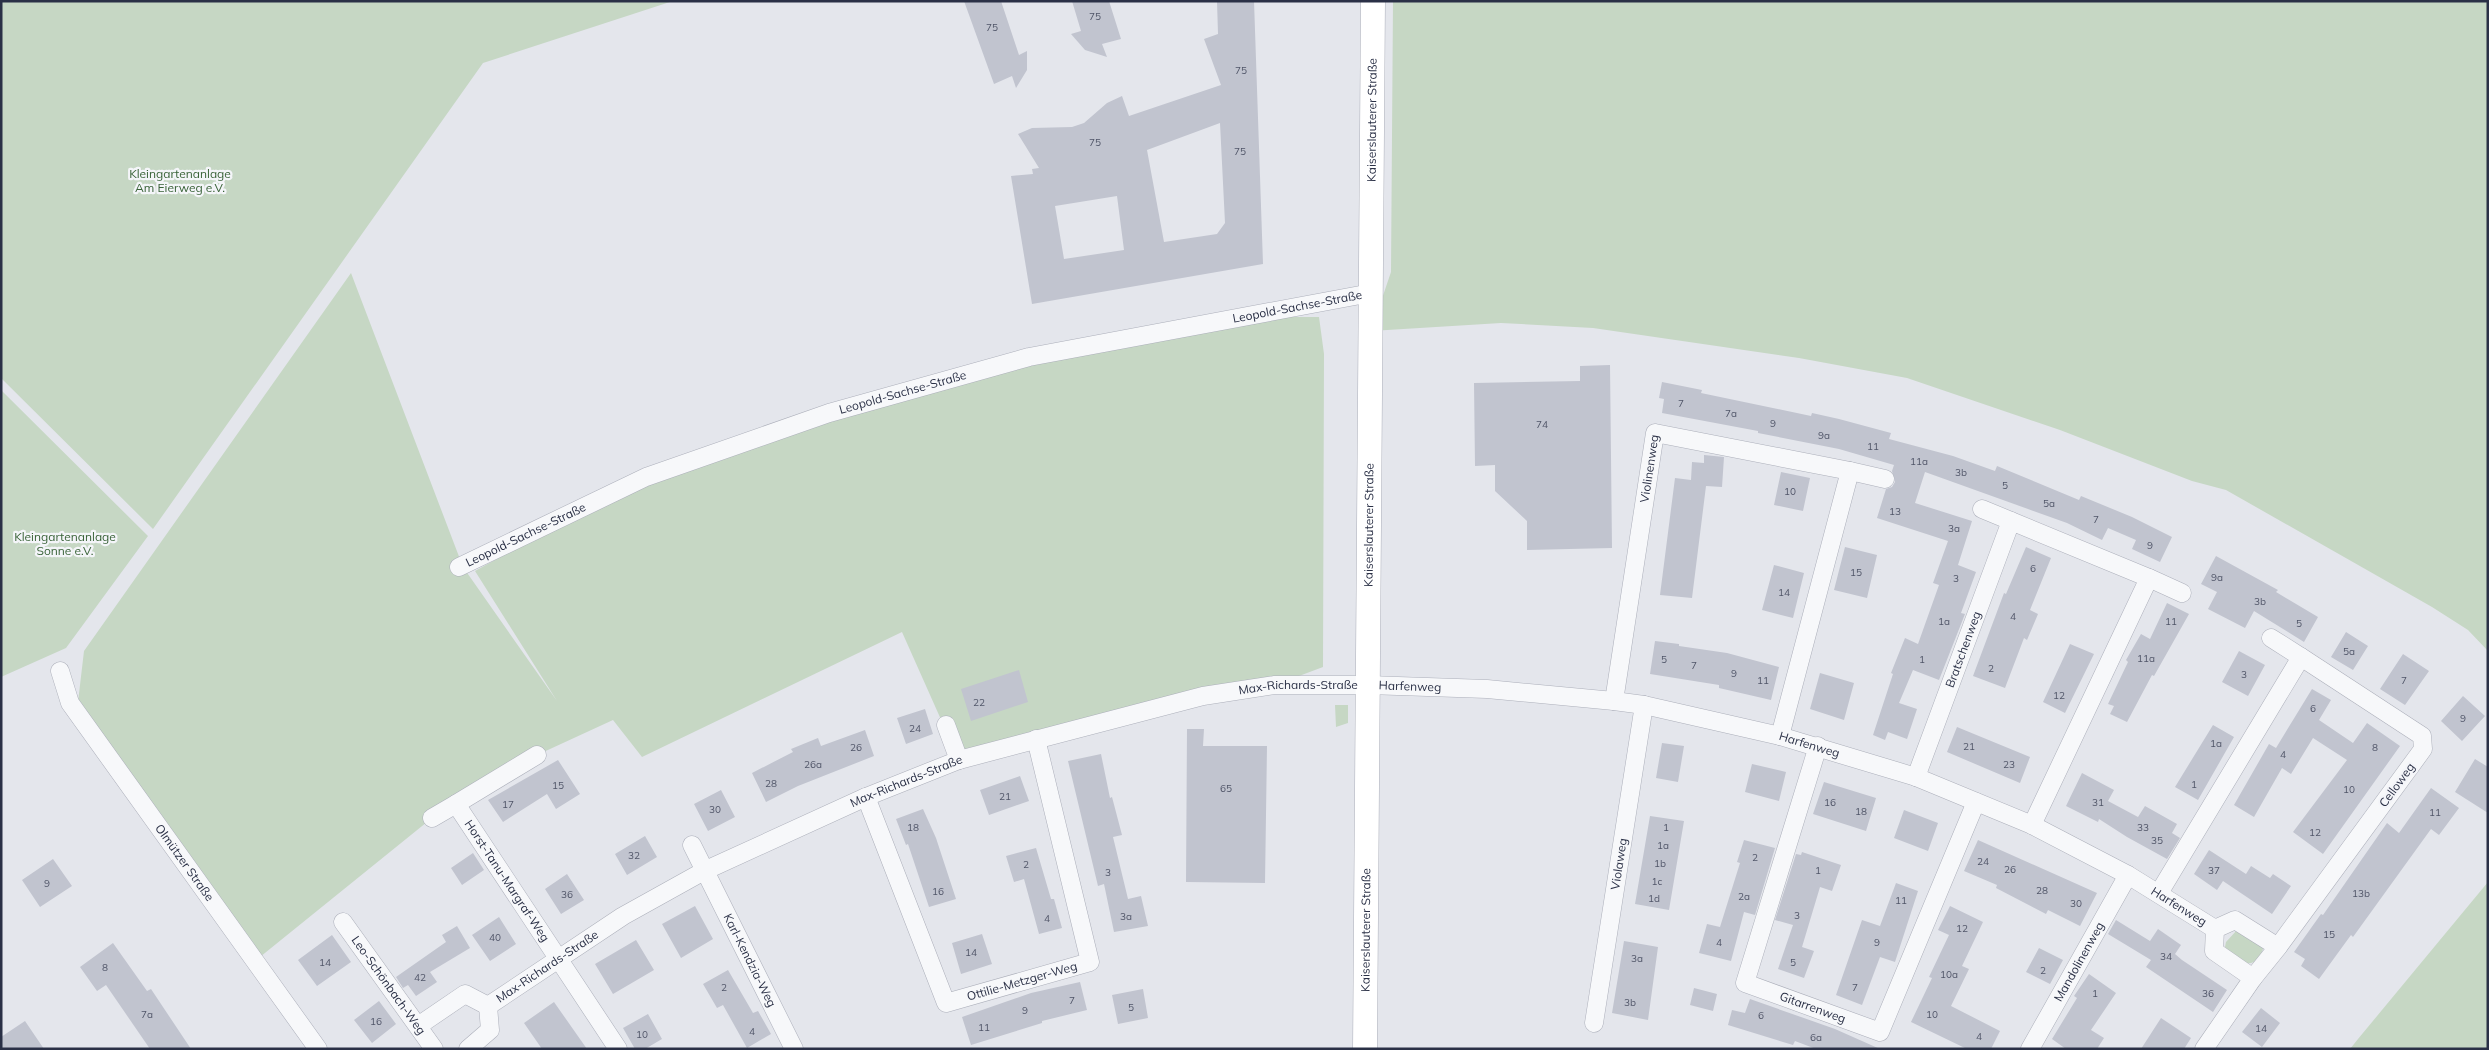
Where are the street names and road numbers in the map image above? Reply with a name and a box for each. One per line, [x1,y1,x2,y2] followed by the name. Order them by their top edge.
[1364,58,1380,182] street label: Kaiserslauterer Straße
[1231,287,1363,326] street label: Leopold-Sachse-Straße
[837,367,968,417] street label: Leopold-Sachse-Straße
[1636,434,1662,504] street label: Violinenweg
[1361,463,1376,587] street label: Kaiserslauterer Straße
[463,499,588,570] street label: Leopold-Sachse-Straße
[1942,609,1984,690] street label: Bratschenweg
[1237,677,1358,697] street label: Max-Richards-Straße
[1378,677,1442,694] street label: Harfenweg
[1777,728,1842,761] street label: Harfenweg
[848,751,964,810] street label: Max-Richards-Straße
[2376,760,2418,810] street label: Celloweg
[462,817,553,944] street label: Horst-Tanu-Margraf-Weg
[152,821,218,904] street label: Olmützer Straße
[1607,837,1630,891] street label: Violaweg
[1357,868,1373,992] street label: Kaiserslauterer Straße
[2149,883,2210,929] street label: Harfenweg
[720,911,780,1009] street label: Karl-Kendzia-Weg
[2050,919,2107,1004] street label: Mandolinenweg
[493,927,601,1006] street label: Max-Richards-Straße
[348,933,429,1037] street label: Leo-Schönbach-Weg
[965,958,1079,1004] street label: Ottilie-Metzger-Weg
[1778,988,1848,1026] street label: Gitarrenweg

